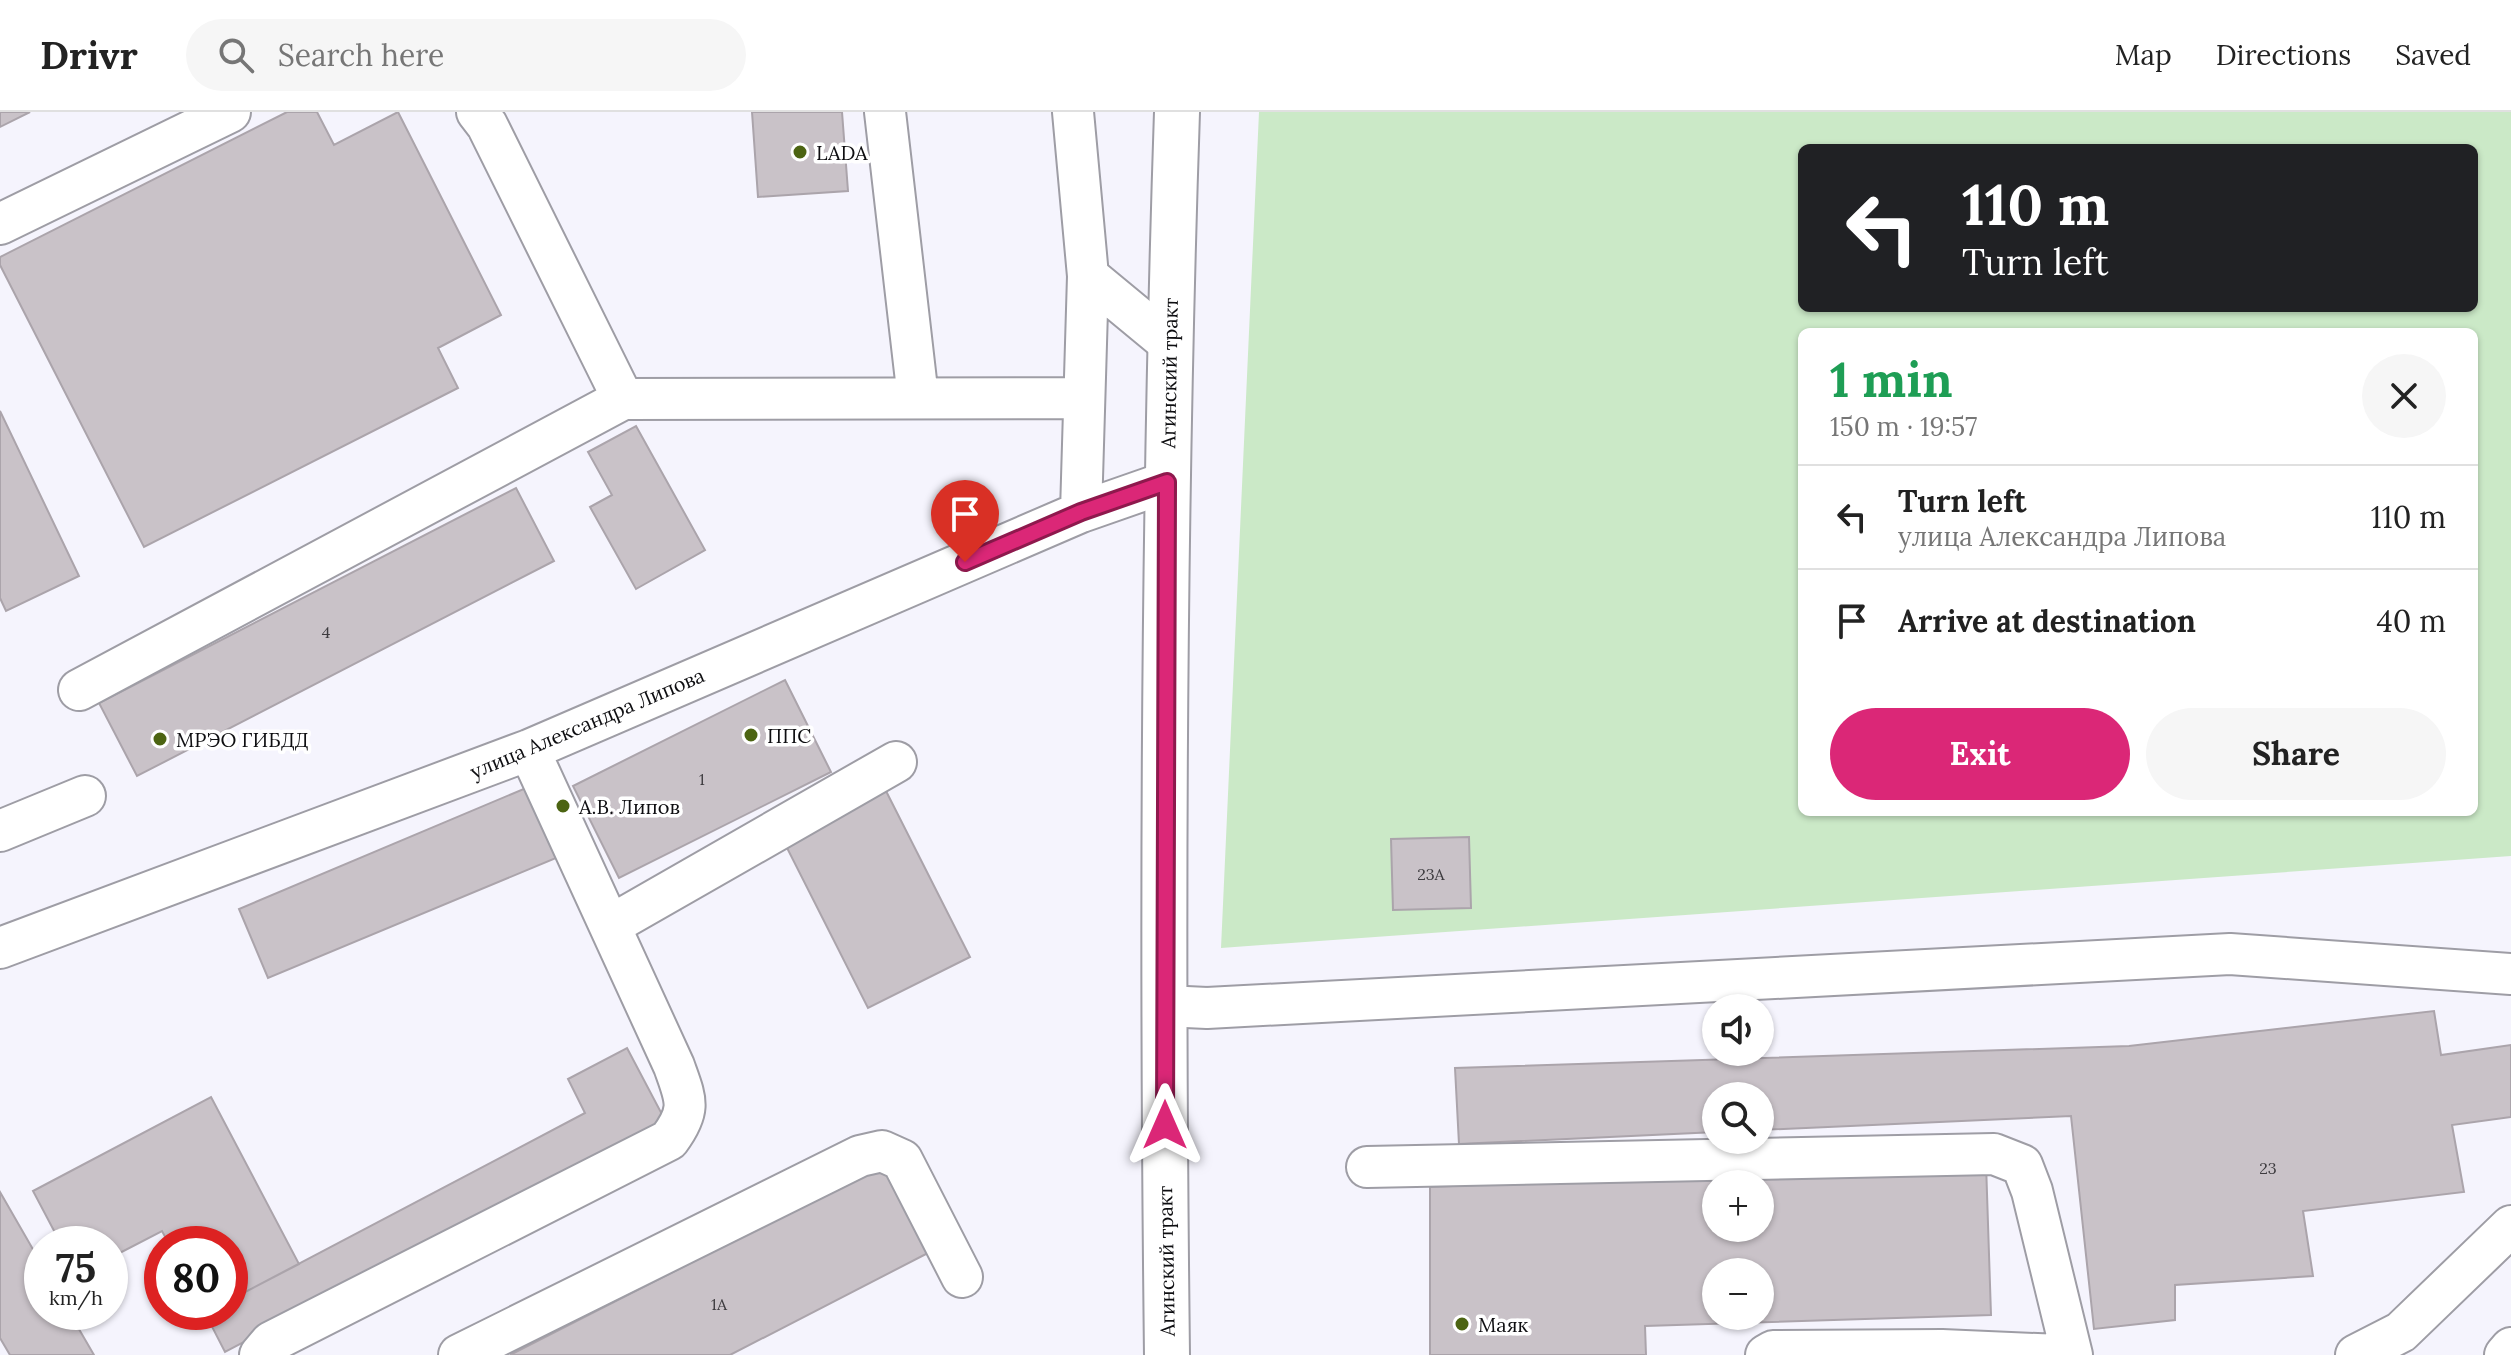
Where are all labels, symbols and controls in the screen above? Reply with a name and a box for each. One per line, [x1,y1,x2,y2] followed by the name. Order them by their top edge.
[186,19,746,91] search box
[40,31,138,79] text: Drivr
[214,33,258,77] icon: search
[278,36,444,74] text: Search here
[2115,37,2172,73] text: Map
[2216,37,2351,73] text: Directions
[2395,37,2471,73] text: Saved
[816,140,868,165] place label: LADA
[791,143,809,161] marker: LADA
[1962,169,2109,240] text: 110 m
[1830,176,1934,280] icon: left
[1962,239,2109,285] text: Turn left
[1155,297,1183,450] street label: Агинский тракт
[1830,349,1953,410] text: 1 min
[2362,354,2446,438] button: close
[1830,410,1977,443] text: 150 m · 19:57
[931,480,999,562] pin
[1898,482,2026,520] text: Turn left
[943,492,987,536] icon: arrive
[1830,495,1874,539] icon: left
[2371,498,2446,536] text: 110 m
[1898,520,2226,553] text: улица Александра Липова
[1830,599,1874,643] icon: arrive
[1898,602,2196,640] text: Arrive at destination
[2376,602,2446,640] text: 40 m
[322,622,331,642] house number: 4
[466,662,708,784] street label: улица Александра Липова
[1830,708,2130,800] button: Exit
[2146,708,2446,800] button: Share
[767,723,811,748] place label: ППС
[742,726,760,744] marker: ППС
[176,727,309,752] place label: МРЭО ГИБДД
[151,730,169,748] marker: МРЭО ГИБДД
[699,769,705,789] house number: 1
[578,794,680,819] place label: А.В. Липов
[554,797,572,815] marker: А.В. Липов
[1417,864,1446,884] house number: 23А
[1702,994,1774,1330] map controls
[1702,994,1774,1066] button: sound
[1702,1082,1774,1154] button: search
[1123,1083,1207,1167] position arrow
[2259,1158,2277,1178] house number: 23
[1702,1170,1774,1242] button: +
[1152,1185,1180,1338] street label: Агинский тракт
[144,1226,248,1330] speed limit sign: 80
[56,1242,96,1293] text: 75
[1702,1258,1774,1330] button: −
[49,1285,103,1310] text: km/h
[711,1294,728,1314] house number: 1А
[1478,1312,1529,1337] place label: Маяк
[1453,1315,1471,1333] marker: Маяк

